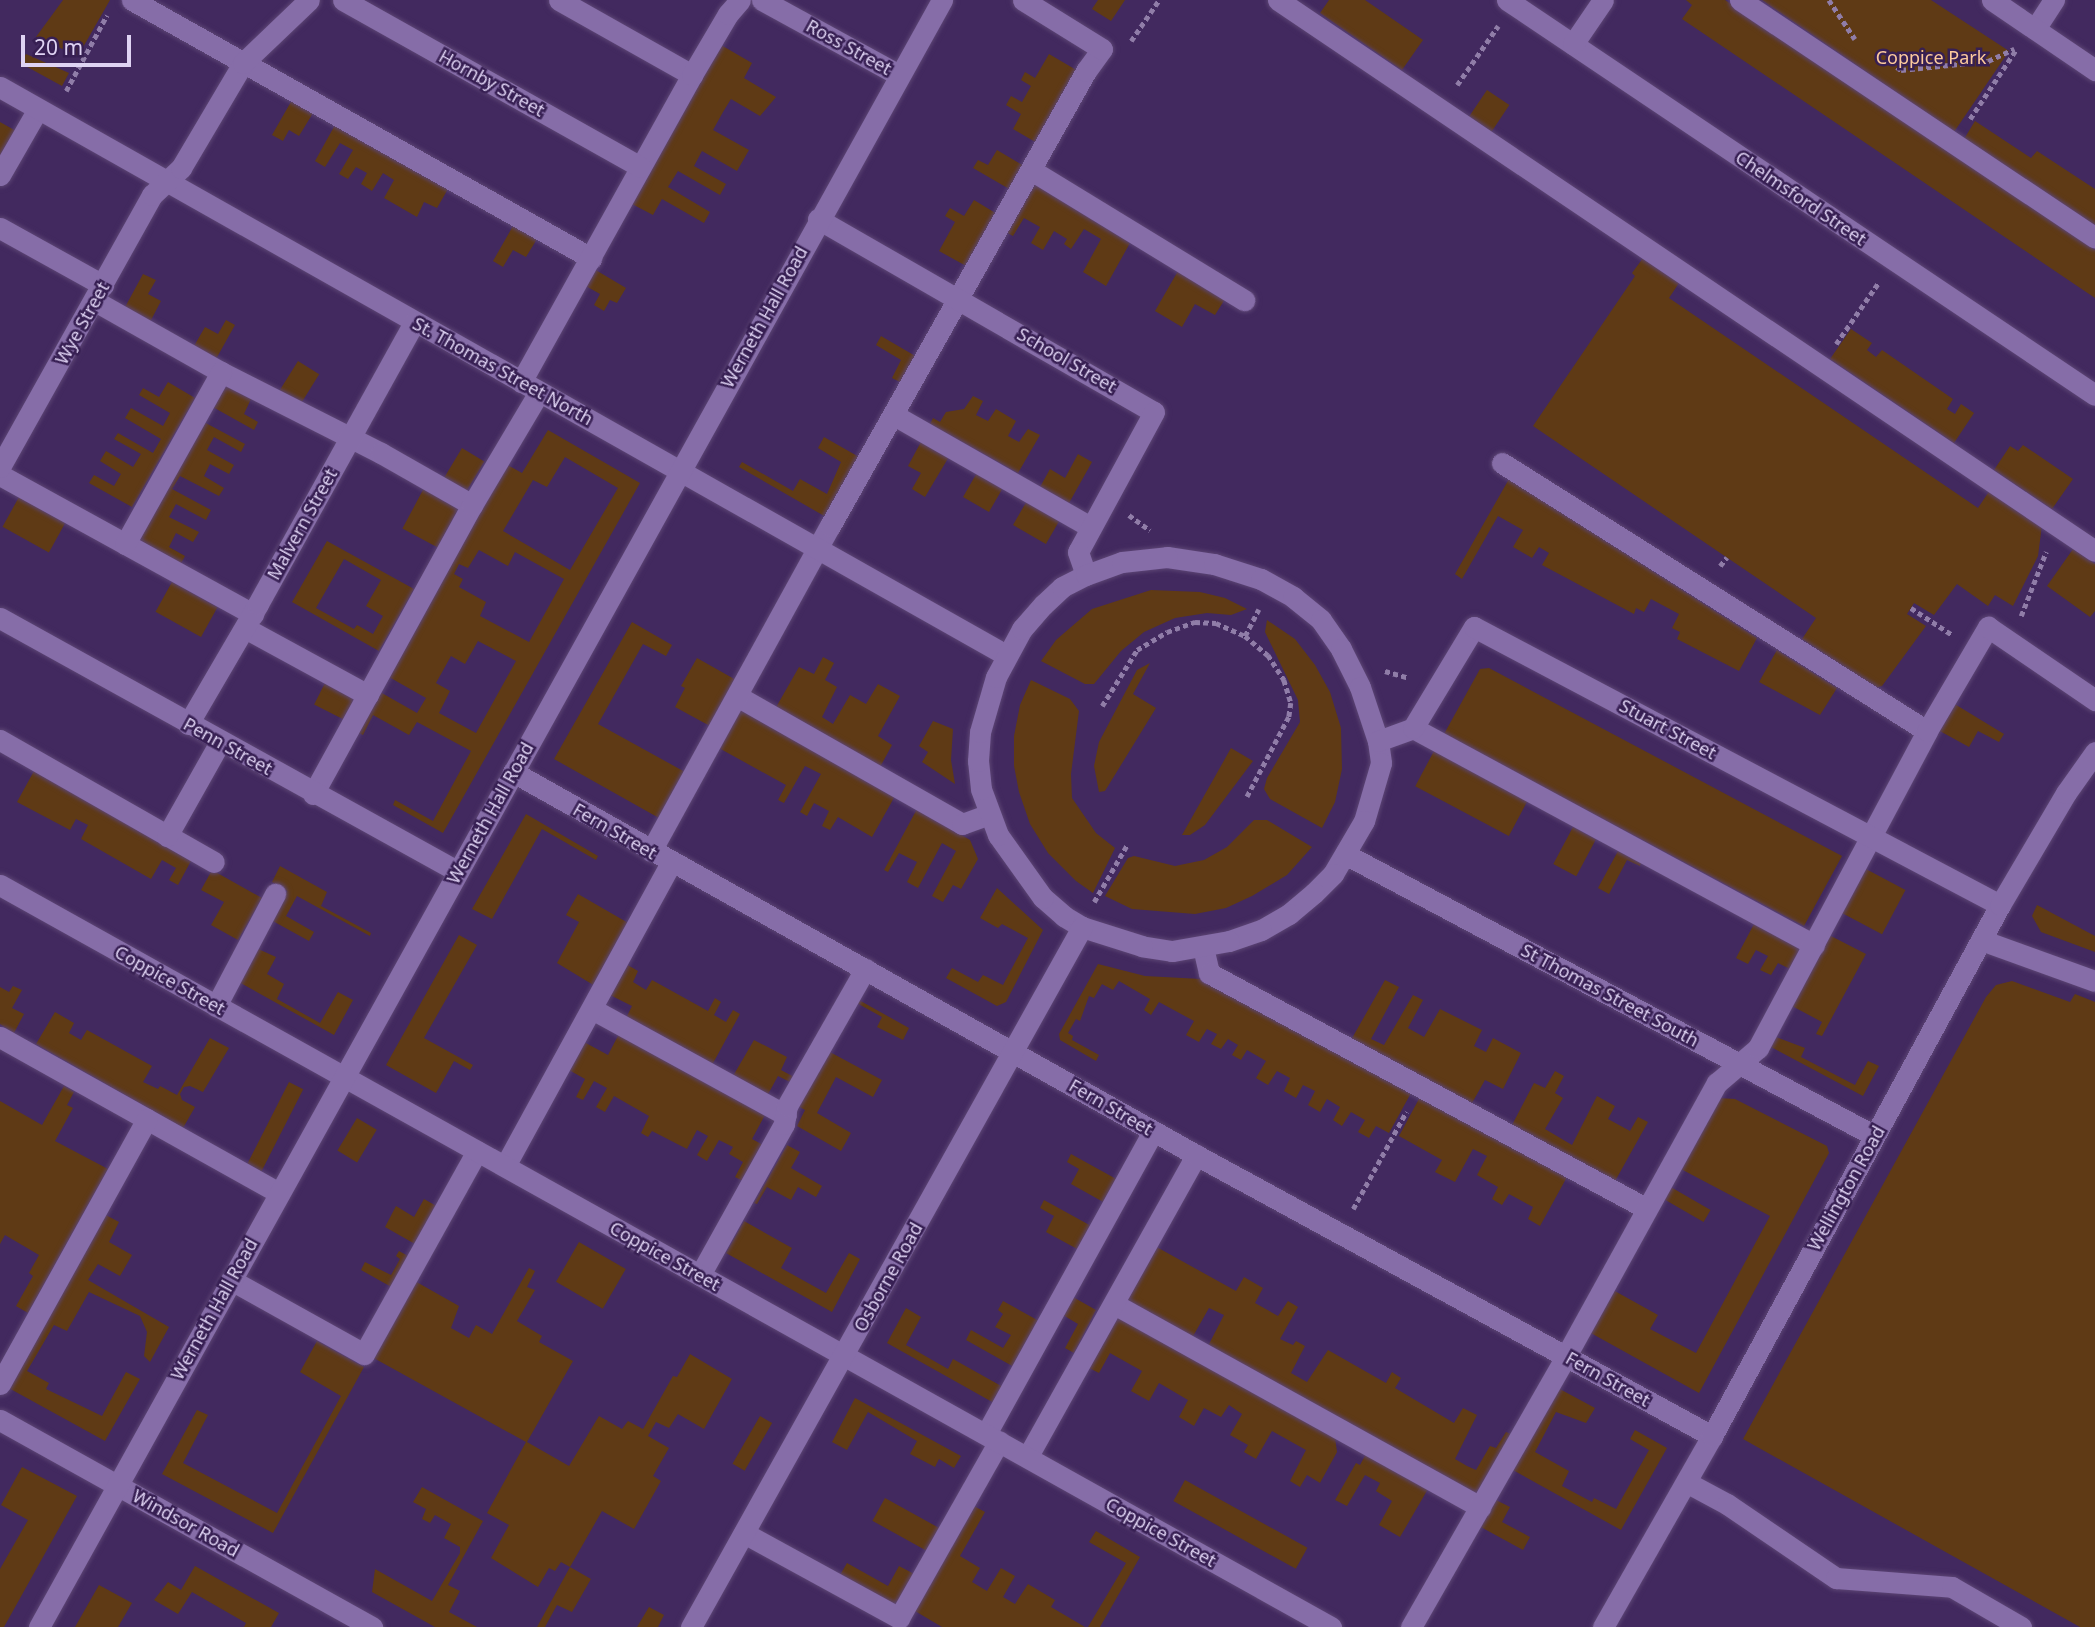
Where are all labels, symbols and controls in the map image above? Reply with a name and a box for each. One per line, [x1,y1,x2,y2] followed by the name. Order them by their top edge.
[803,15,895,79] street label: Ross Street
[24,21,135,65] scale bar
[34,33,83,61] text: 20 m
[435,45,549,121] street label: Hornby Street
[1876,46,1986,68] park label: Coppice Park
[1732,146,1870,250] street label: Chelmsford Street
[716,243,812,391] street label: Werneth Hall Road
[50,278,114,368] street label: Wye Street
[409,312,597,430] street label: St. Thomas Street North
[1014,323,1120,397] street label: School Street
[263,465,341,583] street label: Malvern Street
[1616,694,1720,764] street label: Stuart Street
[180,713,276,779] street label: Penn Street
[442,739,538,887] street label: Werneth Hall Road
[569,798,661,864] street label: Fern Street
[1518,939,1702,1051] street label: St Thomas Street South
[111,941,229,1019] street label: Coppice Street
[1065,1074,1157,1140] street label: Fern Street
[1803,1122,1889,1254] street label: Wellington Road
[606,1217,724,1295] street label: Coppice Street
[849,1219,927,1335] street label: Osborne Road
[166,1235,262,1383] street label: Werneth Hall Road
[1562,1347,1654,1411] street label: Fern Street
[129,1485,243,1561] street label: Windsor Road
[1102,1493,1220,1571] street label: Coppice Street

